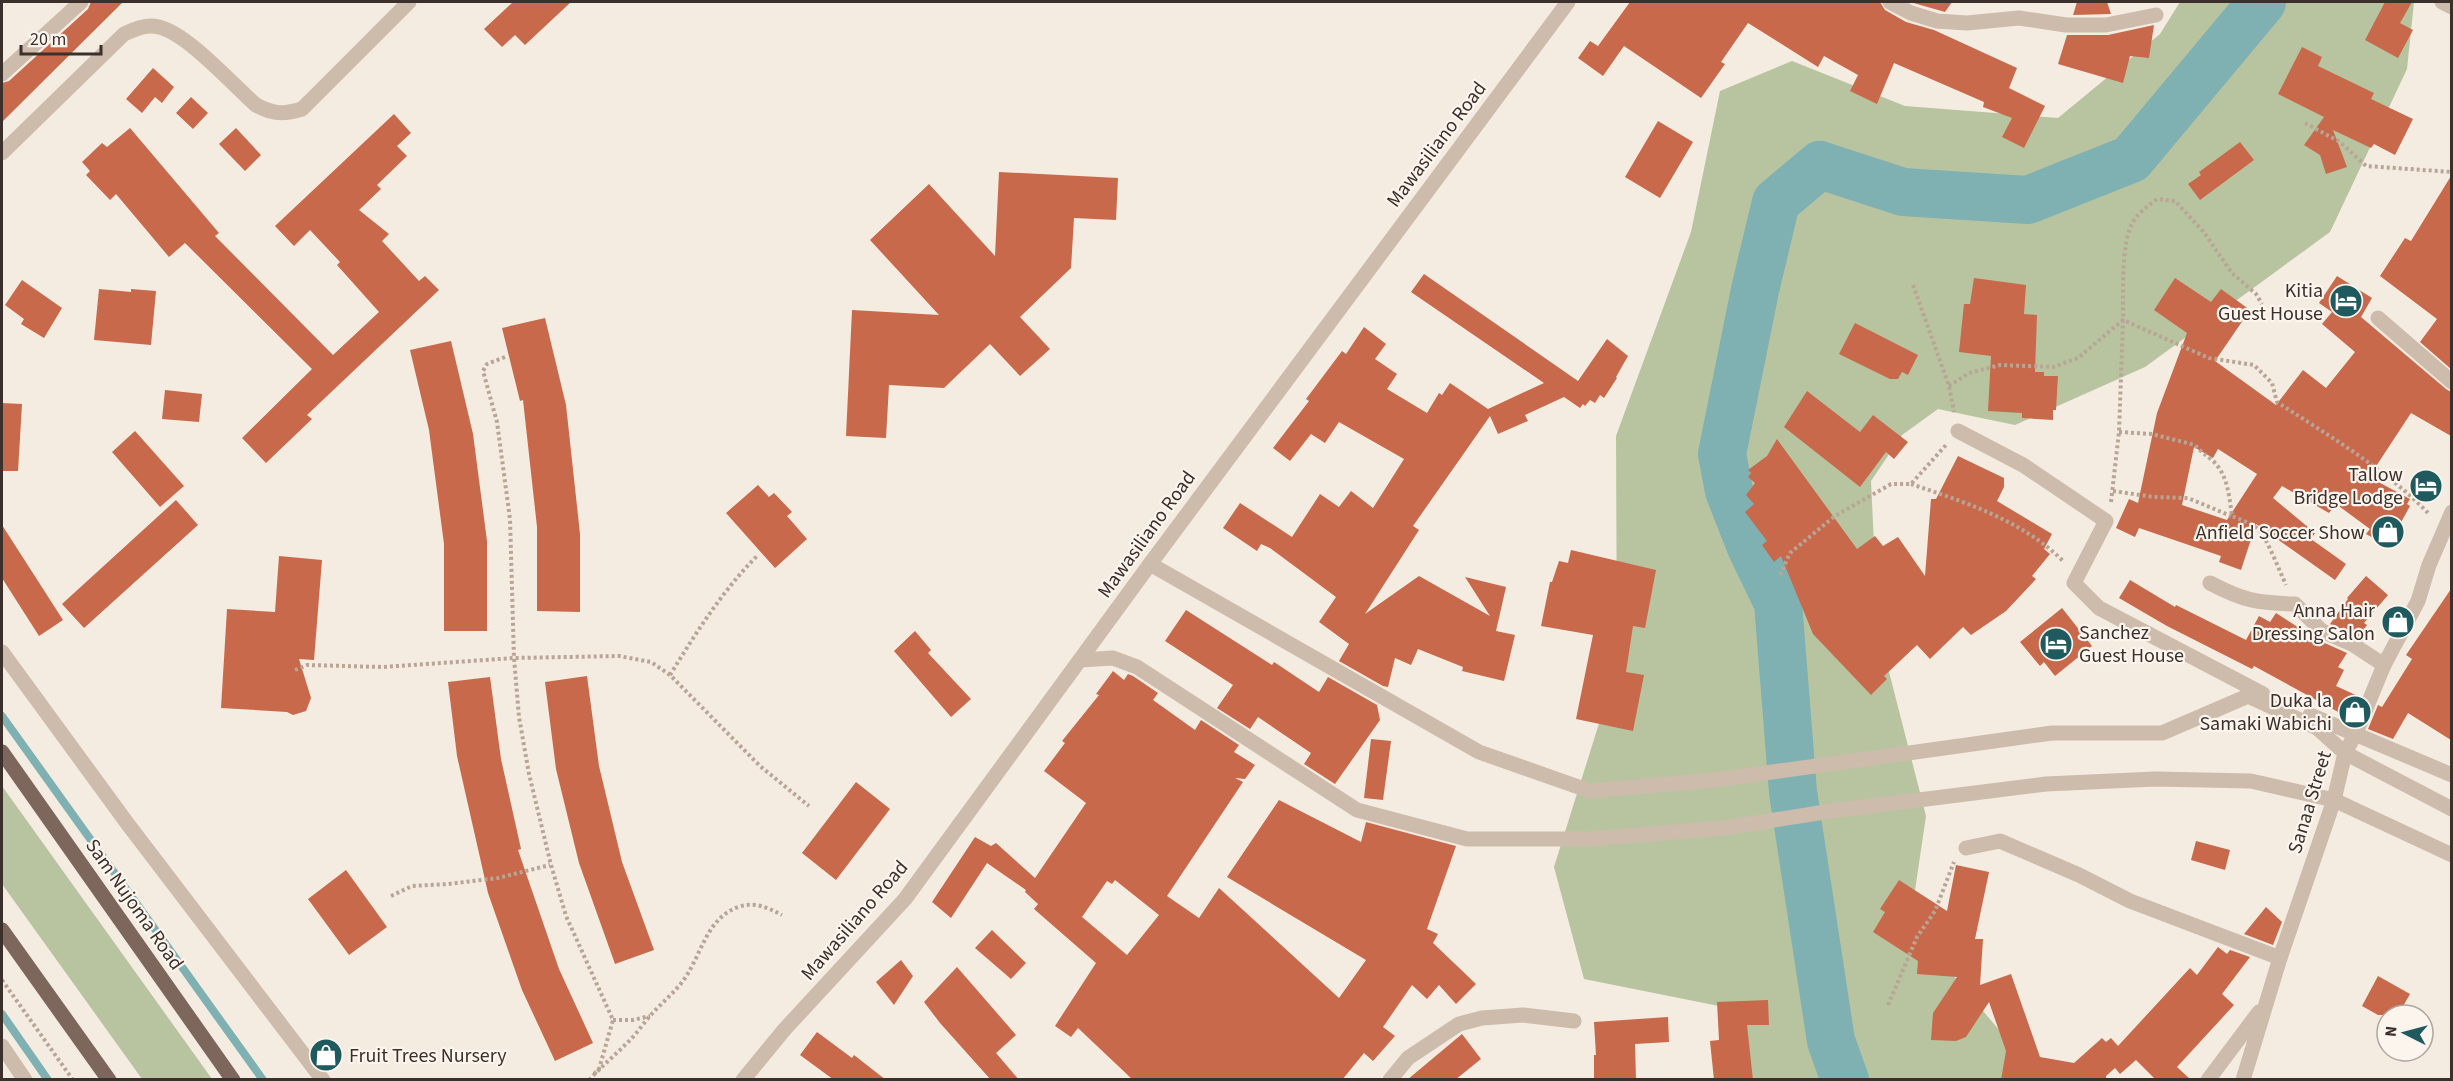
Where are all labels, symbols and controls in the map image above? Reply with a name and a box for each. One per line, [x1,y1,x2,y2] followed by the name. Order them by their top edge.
[21,18,100,56] scale bar
[30,27,66,52] text: 20 m
[1380,76,1493,213] street label: Mawasiliano Road
[2218,277,2323,328] place label: Kitia Guest House
[2328,283,2364,319] hotel icon: Kitia Guest House
[2293,461,2403,512] place label: Tallow Bridge Lodge
[1091,465,1203,604] street label: Mawasiliano Road
[2408,468,2444,504] hotel icon: Tallow Bridge Lodge
[2370,514,2406,550] shop icon: Anfield Soccer Show
[2196,519,2365,547] place label: Anfield Soccer Show
[2252,597,2375,648] place label: Anna Hair Dressing Salon
[2380,604,2416,640] shop icon: Anna Hair Dressing Salon
[2079,619,2184,670] place label: Sanchez Guest House
[2038,626,2074,662] hotel icon: Sanchez Guest House
[2199,687,2332,738] place label: Duka la Samaki Wabichi
[2337,694,2373,730] shop icon: Duka la Samaki Wabichi
[2281,747,2339,857] street label: Sanaa Street
[78,833,190,976] street label: Sam Nujoma Road
[795,854,915,987] street label: Mawasiliano Road
[2375,1003,2435,1063] north arrow
[2380,1025,2403,1038] text: N
[308,1037,344,1073] shop icon: Fruit Trees Nursery
[349,1042,507,1070] place label: Fruit Trees Nursery

